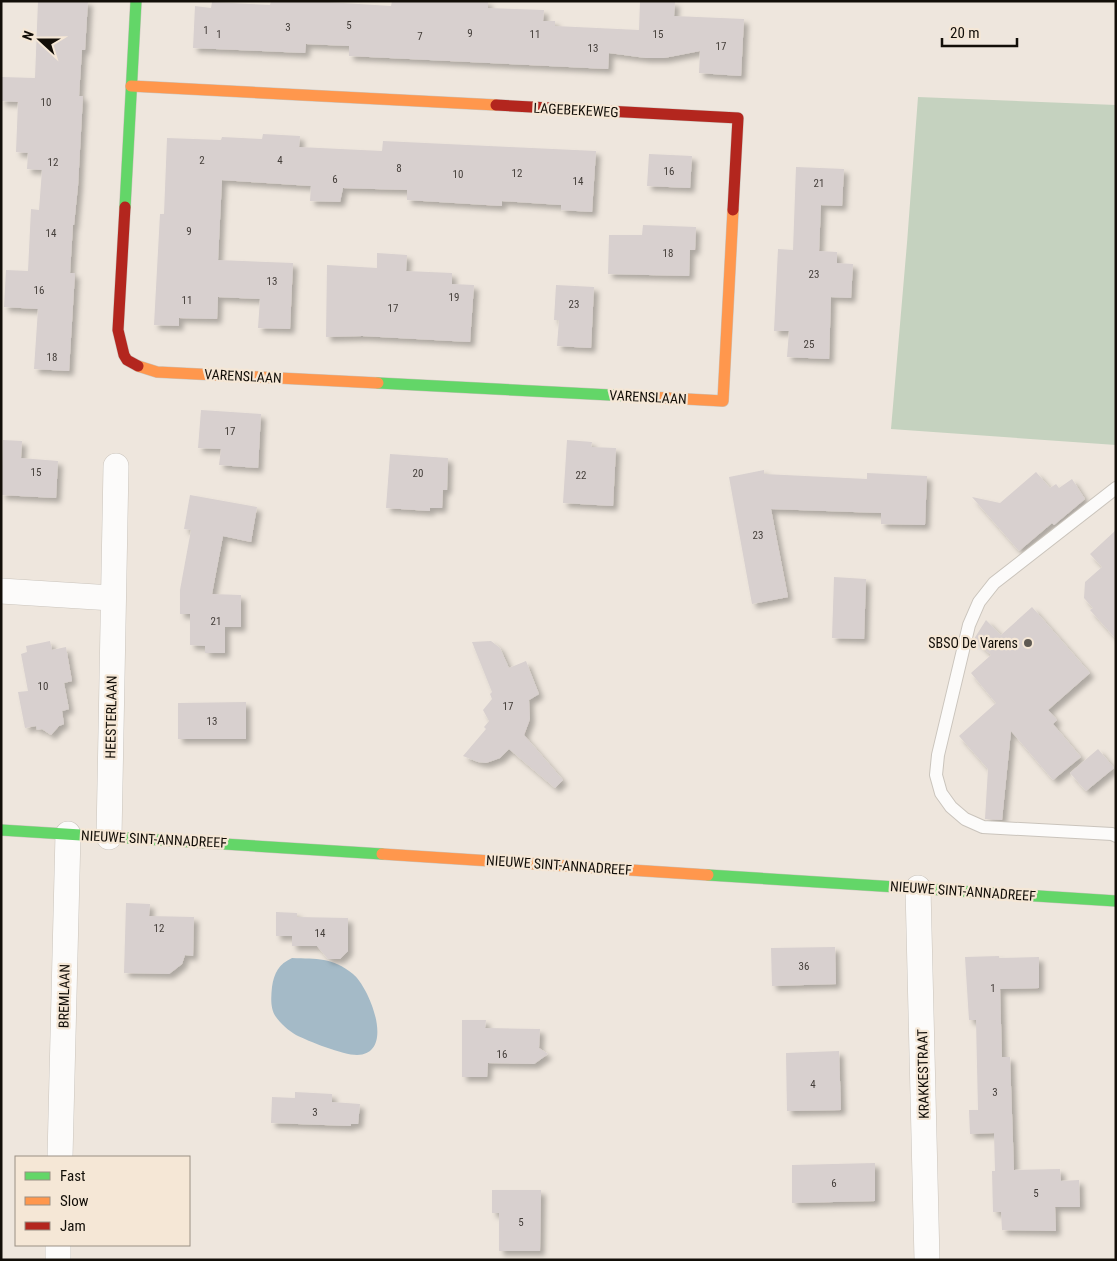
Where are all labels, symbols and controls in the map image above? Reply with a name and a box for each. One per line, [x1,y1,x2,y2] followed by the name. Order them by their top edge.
[15,15,65,65] north arrow
[942,15,1017,47] scale bar
[346,19,352,32] house number: 5
[285,21,291,34] house number: 3
[203,24,209,37] house number: 1
[950,24,980,42] text: 20 m
[467,27,473,40] house number: 9
[19,28,37,42] text: N
[216,28,222,41] house number: 1
[530,28,540,41] house number: 11
[653,28,663,41] house number: 15
[417,30,423,43] house number: 7
[716,40,726,53] house number: 17
[588,42,598,55] house number: 13
[41,96,51,109] house number: 10
[533,100,619,120] street label: LAGEBEKEWEG
[199,154,205,167] house number: 2
[277,154,283,167] house number: 4
[48,156,58,169] house number: 12
[396,162,402,175] house number: 8
[664,165,674,178] house number: 16
[512,167,522,180] house number: 12
[453,168,463,181] house number: 10
[332,173,338,186] house number: 6
[573,175,584,188] house number: 14
[814,177,824,190] house number: 21
[186,225,192,238] house number: 9
[46,227,57,240] house number: 14
[663,247,673,260] house number: 18
[809,268,819,281] house number: 23
[267,275,277,288] house number: 13
[34,284,44,297] house number: 16
[449,291,459,304] house number: 19
[182,294,192,307] house number: 11
[569,298,579,311] house number: 23
[388,302,398,315] house number: 17
[804,338,814,351] house number: 25
[47,351,57,364] house number: 18
[204,366,282,386] street label: VARENSLAAN
[609,387,687,407] street label: VARENSLAAN
[225,425,235,438] house number: 17
[31,466,41,479] house number: 15
[413,467,423,480] house number: 20
[576,469,586,482] house number: 22
[753,529,763,542] house number: 23
[211,615,221,628] house number: 21
[928,635,1018,651] place label: SBSO De Varens
[1022,637,1034,649] marker: SBSO De Varens
[102,675,120,759] street label: HEESTERLAAN
[38,680,48,693] house number: 10
[503,700,513,713] house number: 17
[207,715,217,728] house number: 13
[81,827,228,851] street label: NIEUWE SINT-ANNADREEF
[486,852,633,878] street label: NIEUWE SINT-ANNADREEF
[890,878,1037,904] street label: NIEUWE SINT-ANNADREEF
[154,922,164,935] house number: 12
[315,927,326,940] house number: 14
[799,960,809,973] house number: 36
[55,964,73,1028] street label: BREMLAAN
[990,982,996,995] house number: 1
[914,1029,932,1119] street label: KRAKKESTRAAT
[497,1048,507,1061] house number: 16
[810,1078,816,1091] house number: 4
[992,1086,998,1099] house number: 3
[312,1106,318,1119] house number: 3
[15,1156,190,1246] legend
[60,1167,85,1185] text: Fast
[831,1177,837,1190] house number: 6
[1033,1187,1039,1200] house number: 5
[60,1192,89,1210] text: Slow
[518,1216,524,1229] house number: 5
[60,1217,86,1235] text: Jam

